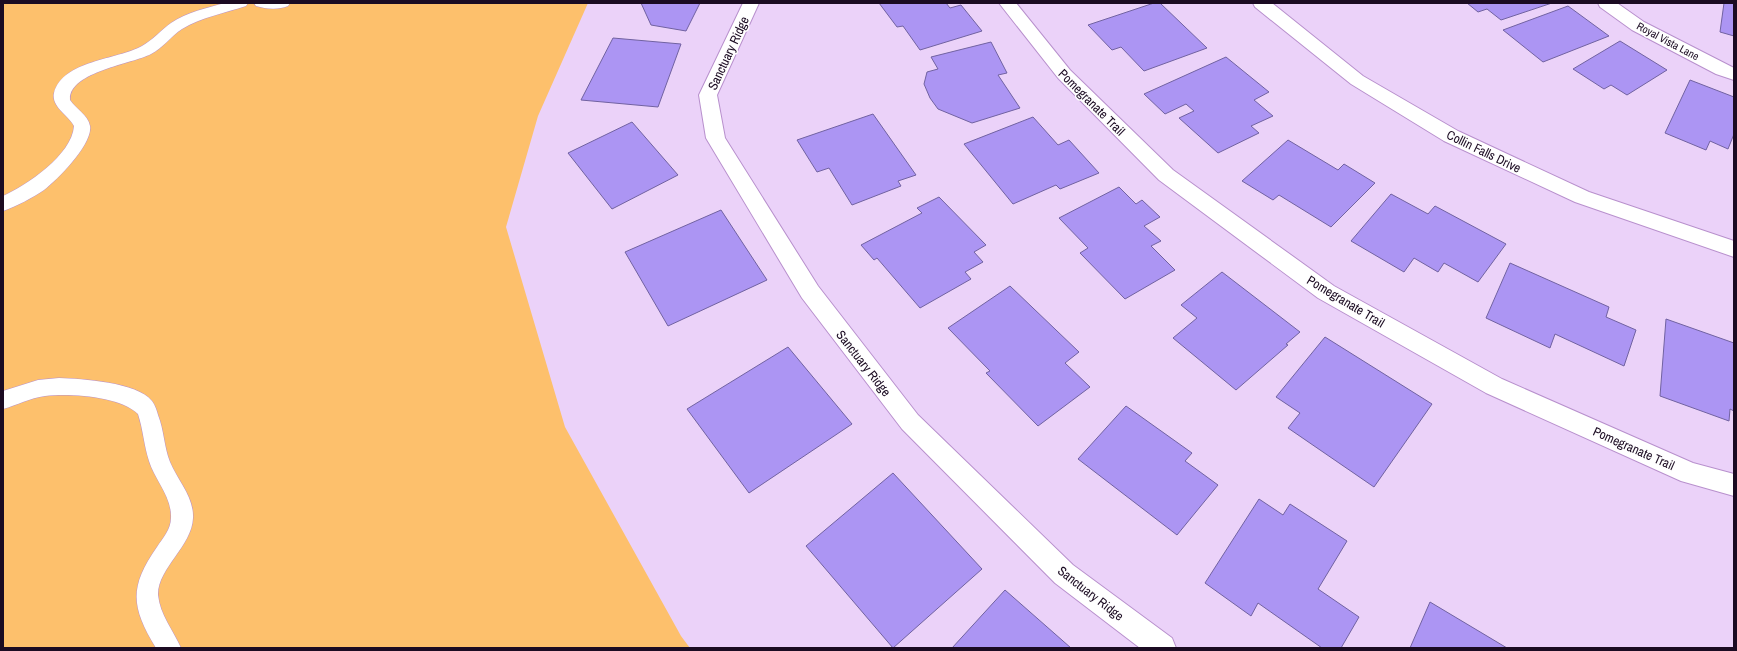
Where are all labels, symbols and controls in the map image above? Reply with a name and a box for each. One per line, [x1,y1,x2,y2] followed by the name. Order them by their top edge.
[704,14,753,93] street label: Sanctuary Ridge
[1634,19,1702,63] street label: Royal Vista Lane
[1055,65,1129,139] street label: Pomegranate Trail
[1444,126,1524,177] street label: Collin Falls Drive
[1304,272,1388,331] street label: Pomegranate Trail
[832,327,895,400] street label: Sanctuary Ridge
[1590,423,1677,474] street label: Pomegranate Trail
[1054,562,1127,625] street label: Sanctuary Ridge

